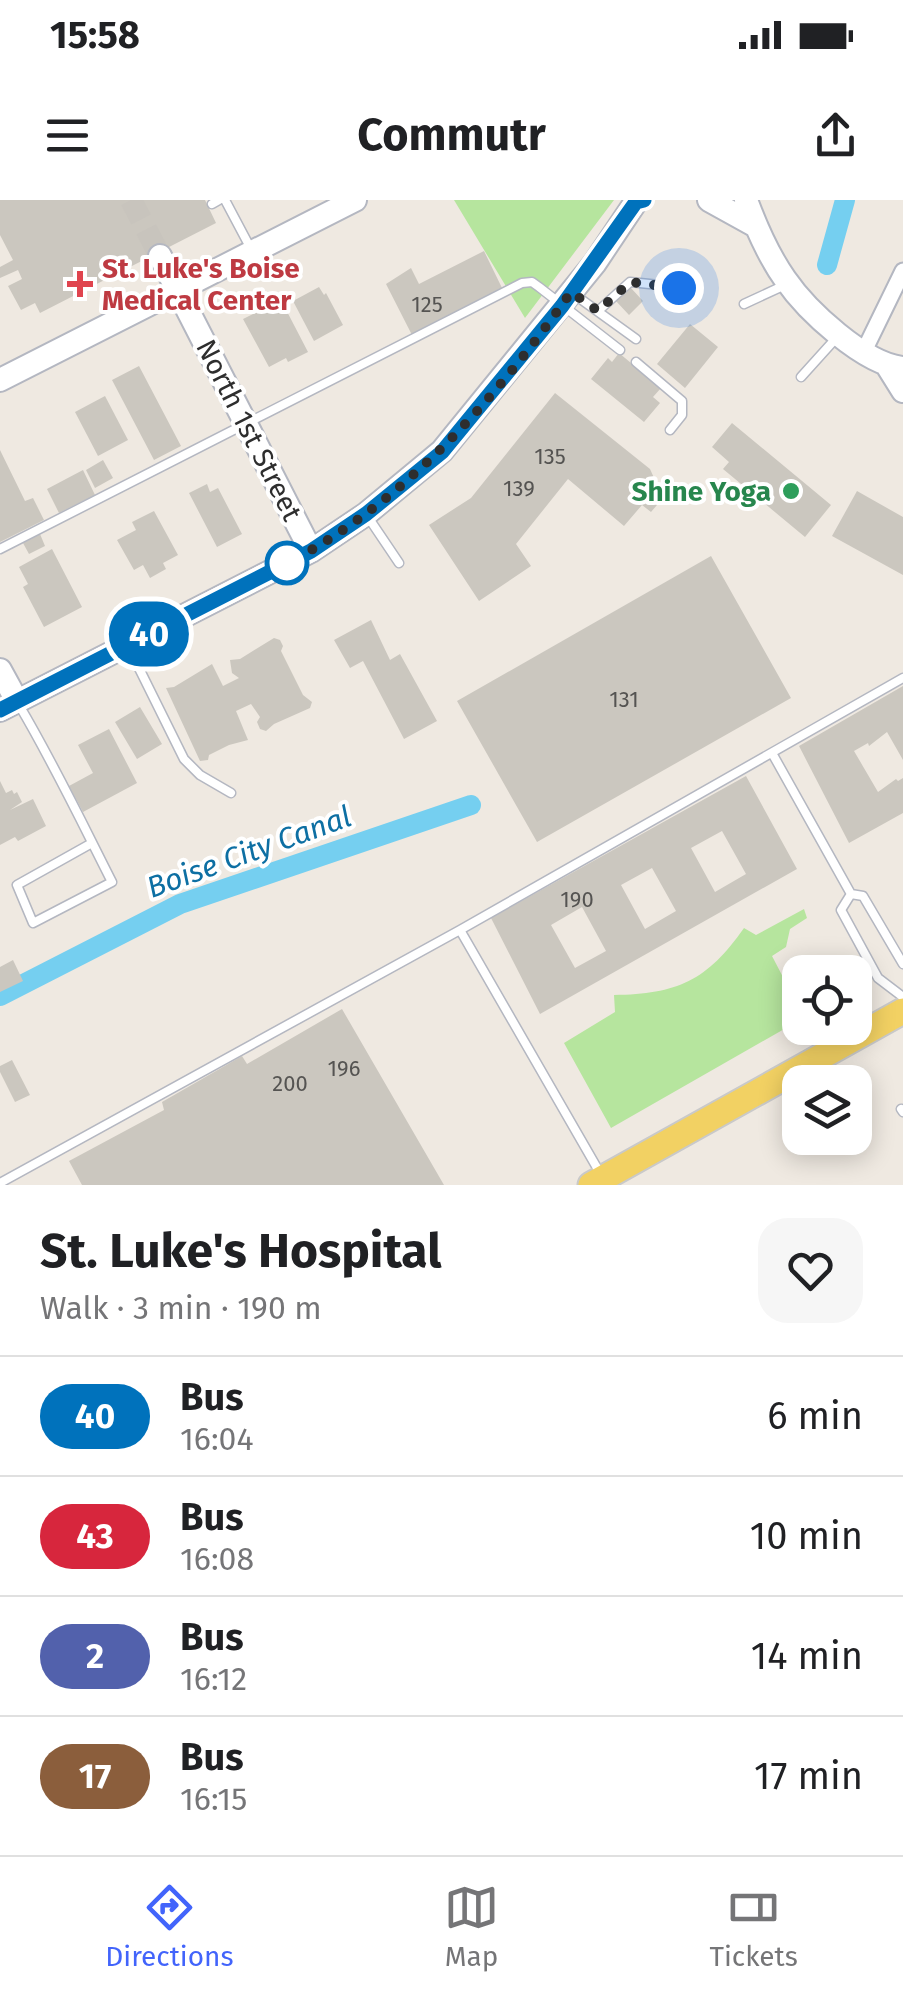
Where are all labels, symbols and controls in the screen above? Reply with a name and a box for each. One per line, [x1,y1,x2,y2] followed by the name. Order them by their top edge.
[50,12,140,58] text: 15:58
[40,108,95,163] icon: menu
[357,108,546,162] text: Commutr
[808,108,863,163] icon: share
[102,252,300,317] place label: St. Luke's Boise Medical Center
[654,263,704,313] your location
[67,271,93,297] marker: St. Luke's Boise Medical Center
[411,291,443,318] house number: 125
[189,334,309,527] street label: North 1st Street
[534,443,566,470] house number: 135
[503,475,535,502] house number: 139
[631,475,771,508] place label: Shine Yoga
[780,480,802,502] marker: Shine Yoga
[266,542,308,584] unlabelled marker
[104,602,194,666] line badge: 40
[129,613,169,655] text: 40
[609,686,639,713] house number: 131
[142,798,356,906] water label: Boise City Canal
[560,886,594,913] house number: 190
[782,955,872,1155] map controls
[782,955,872,1045] button: locate
[328,1055,360,1082] house number: 196
[782,1065,872,1155] button: layers
[272,1070,308,1097] house number: 200
[758,1218,863,1323] button: heart
[40,1222,441,1280] text: St. Luke's Hospital
[40,1289,322,1327] text: Walk · 3 min · 190 m
[180,1374,244,1420] text: Bus
[767,1393,863,1439] text: 6 min
[75,1395,115,1437] text: 40
[180,1420,253,1458] text: 16:04
[180,1494,244,1540] text: Bus
[750,1513,863,1559] text: 10 min
[76,1515,114,1557] text: 43
[180,1540,254,1578] text: 16:08
[180,1614,244,1660] text: Bus
[751,1633,863,1679] text: 14 min
[86,1635,104,1677] text: 2
[180,1660,247,1698] text: 16:12
[180,1734,244,1780] text: Bus
[754,1753,863,1799] text: 17 min
[79,1755,111,1797] text: 17
[180,1780,247,1818] text: 16:15
[105,1880,234,1973] tab: Directions
[444,1880,499,1973] tab: Map
[709,1880,798,1973] tab: Tickets

